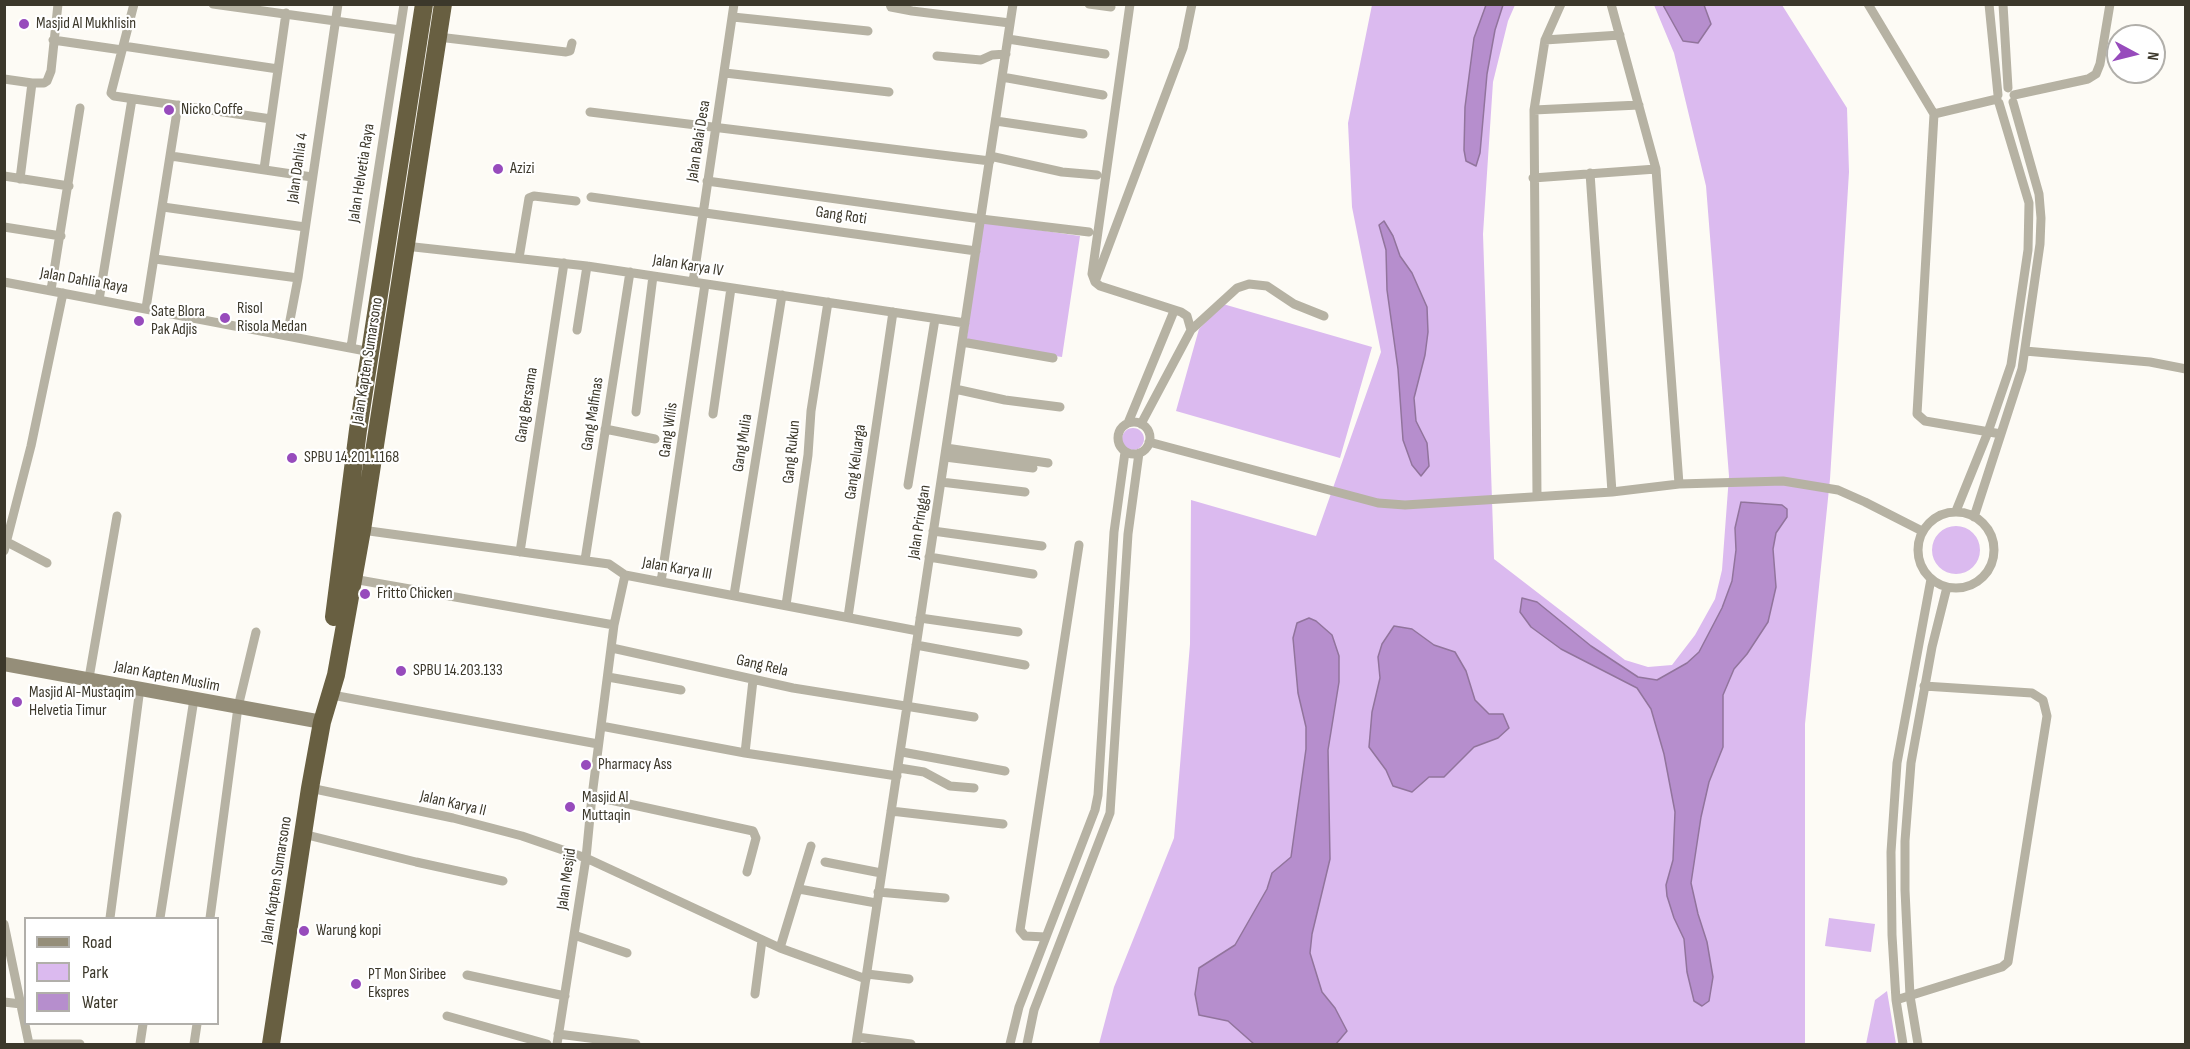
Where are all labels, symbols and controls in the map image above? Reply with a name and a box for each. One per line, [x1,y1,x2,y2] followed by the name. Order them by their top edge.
[36,14,136,34] place label: Masjid Al Mukhlisin
[17,17,31,31] marker: Masjid Al Mukhlisin
[2106,24,2166,84] north arrow
[2142,51,2162,61] text: N
[683,99,715,183] street label: Jalan Balai Desa
[181,100,243,120] place label: Nicko Coffe
[162,103,176,117] marker: Nicko Coffe
[345,122,379,224] street label: Jalan Helvetia Raya
[284,132,312,204] street label: Jalan Dahlia 4
[510,159,534,179] place label: Azizi
[491,162,505,176] marker: Azizi
[814,203,868,229] street label: Gang Roti
[651,251,725,281] street label: Jalan Karya IV
[38,264,130,298] street label: Jalan Dahlia Raya
[348,296,388,426] street label: Jalan Kapten Sumarsono
[237,299,307,337] place label: Risol Risola Medan
[151,302,205,340] place label: Sate Blora Pak Adjis
[218,311,232,325] marker: Risol Risola Medan
[132,314,146,328] marker: Sate Blora Pak Adjis
[512,366,542,444] street label: Gang Bersama
[578,376,608,452] street label: Gang Malfinas
[656,401,682,459] street label: Gang Wilis
[729,413,757,473] street label: Gang Mulia
[779,419,805,485] street label: Gang Rukun
[841,423,871,501] street label: Gang Keluarga
[304,448,399,468] place label: SPBU 14.201.1168
[285,451,299,465] marker: SPBU 14.201.1168
[905,484,935,560] street label: Jalan Pringgan
[641,553,713,585] street label: Jalan Karya III
[377,584,453,604] place label: Fritto Chicken
[358,587,372,601] marker: Fritto Chicken
[734,651,790,681] street label: Gang Rela
[113,657,221,697] street label: Jalan Kapten Muslim
[413,661,503,681] place label: SPBU 14.203.133
[394,664,408,678] marker: SPBU 14.203.133
[29,683,134,721] place label: Masjid Al-Mustaqim Helvetia Timur
[10,695,24,709] marker: Masjid Al-Mustaqim Helvetia Timur
[598,755,672,775] place label: Pharmacy Ass
[579,758,593,772] marker: Pharmacy Ass
[418,787,488,821] street label: Jalan Karya II
[582,788,630,826] place label: Masjid Al Muttaqin
[563,800,577,814] marker: Masjid Al Muttaqin
[257,815,297,945] street label: Jalan Kapten Sumarsono
[553,847,581,911] street label: Jalan Mesjid
[24,917,219,1025] legend
[316,921,381,941] place label: Warung kopi
[297,924,311,938] marker: Warung kopi
[82,932,112,953] text: Road
[82,962,108,983] text: Park
[368,965,446,1003] place label: PT Mon Siribee Ekspres
[349,977,363,991] marker: PT Mon Siribee Ekspres
[82,992,118,1013] text: Water

